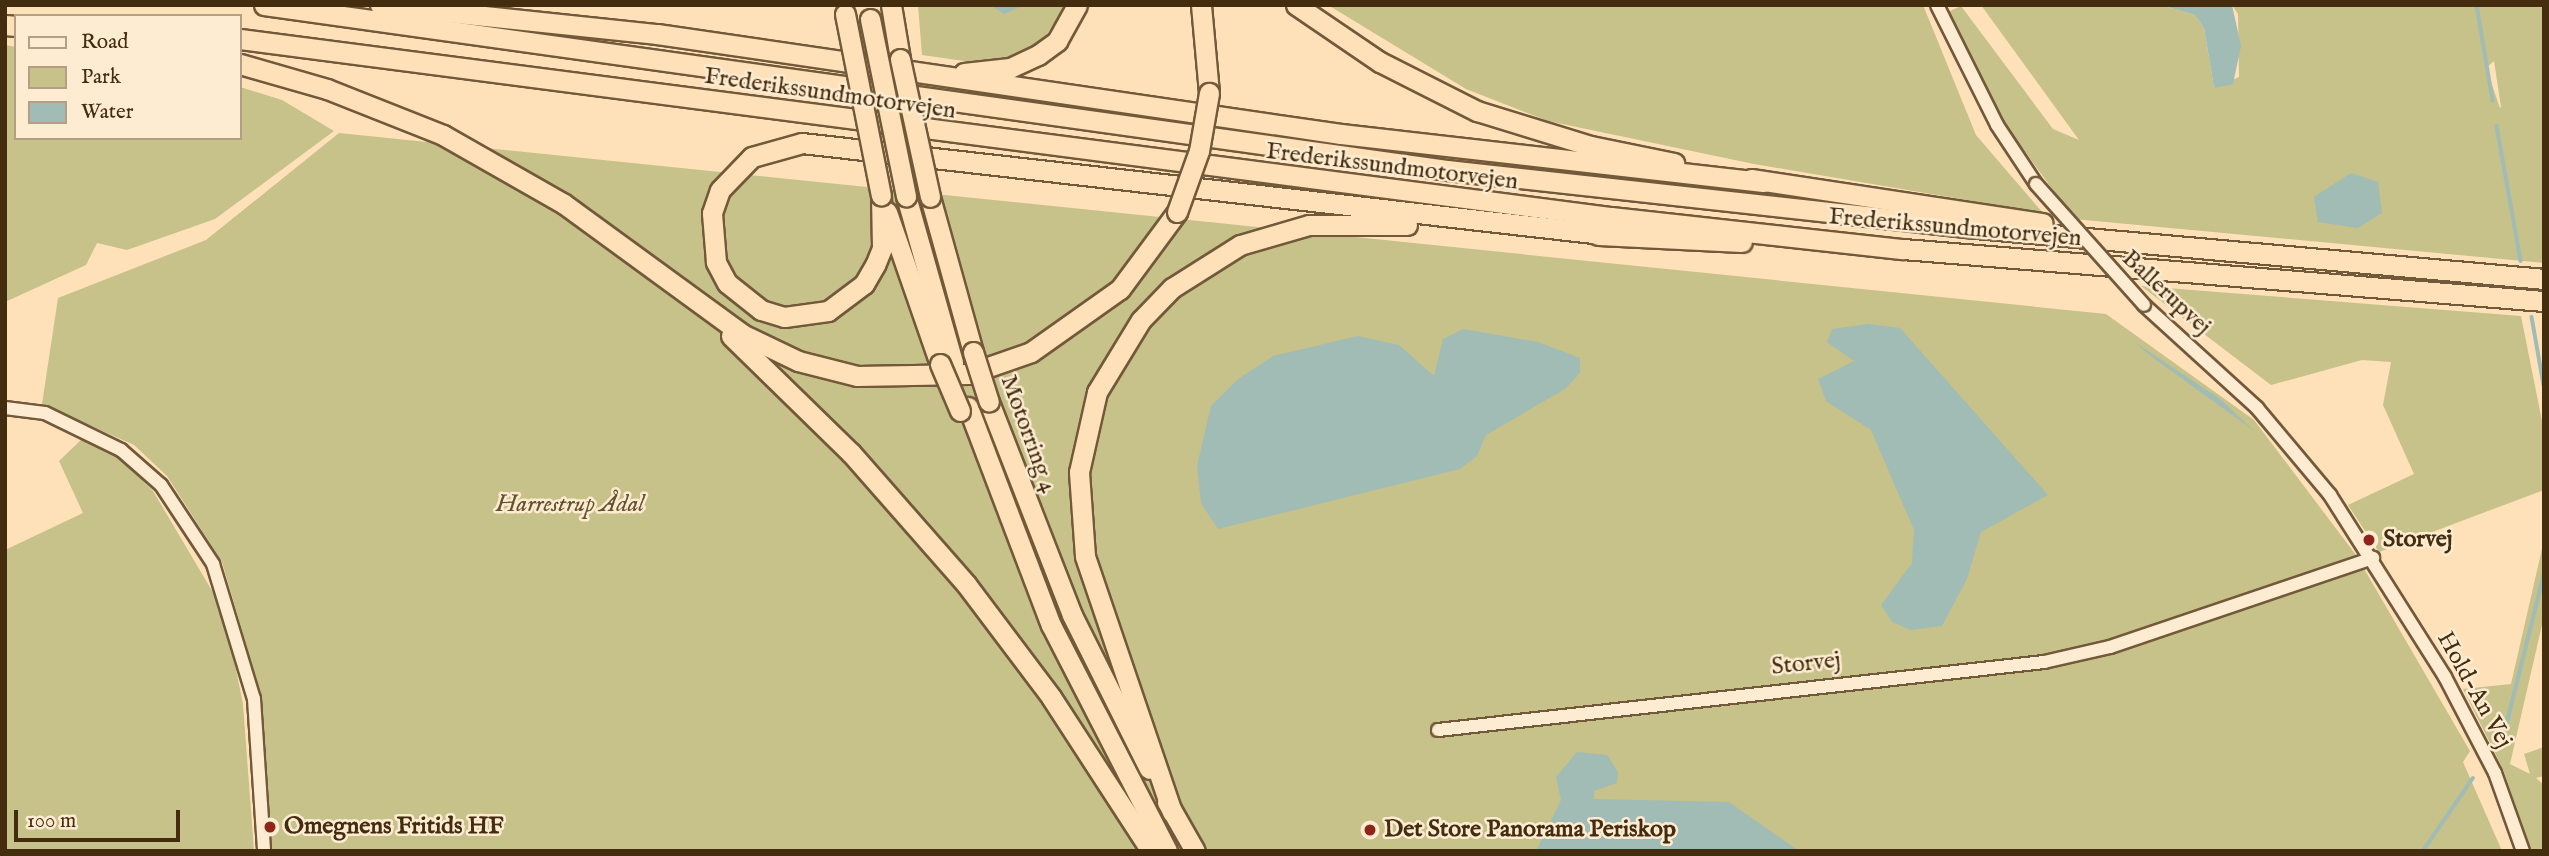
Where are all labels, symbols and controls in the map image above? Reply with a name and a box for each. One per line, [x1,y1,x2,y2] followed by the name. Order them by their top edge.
[14,14,242,140] legend
[81,29,128,56] text: Road
[702,62,958,126] street label: Frederikssundmotorvejen
[81,64,121,91] text: Park
[81,99,133,126] text: Water
[1264,137,1520,197] street label: Frederikssundmotorvejen
[1827,203,2083,253] street label: Frederikssundmotorvejen
[2115,244,2217,342] street label: Ballerupvej
[993,371,1063,497] street label: Motorring 4
[496,491,644,519] park label: Harrestrup Ådal
[2383,526,2452,554] place label: Storvej
[2361,532,2377,548] marker: Storvej
[2430,627,2518,753] street label: Hold-An Vej
[1770,646,1842,682] street label: Storvej
[18,796,184,840] scale bar
[27,808,76,835] text: 100 m
[284,813,504,841] place label: Omegnens Fritids HF
[1384,816,1676,844] place label: Det Store Panorama Periskop
[262,819,278,835] marker: Omegnens Fritids HF
[1362,822,1378,838] marker: Det Store Panorama Periskop

